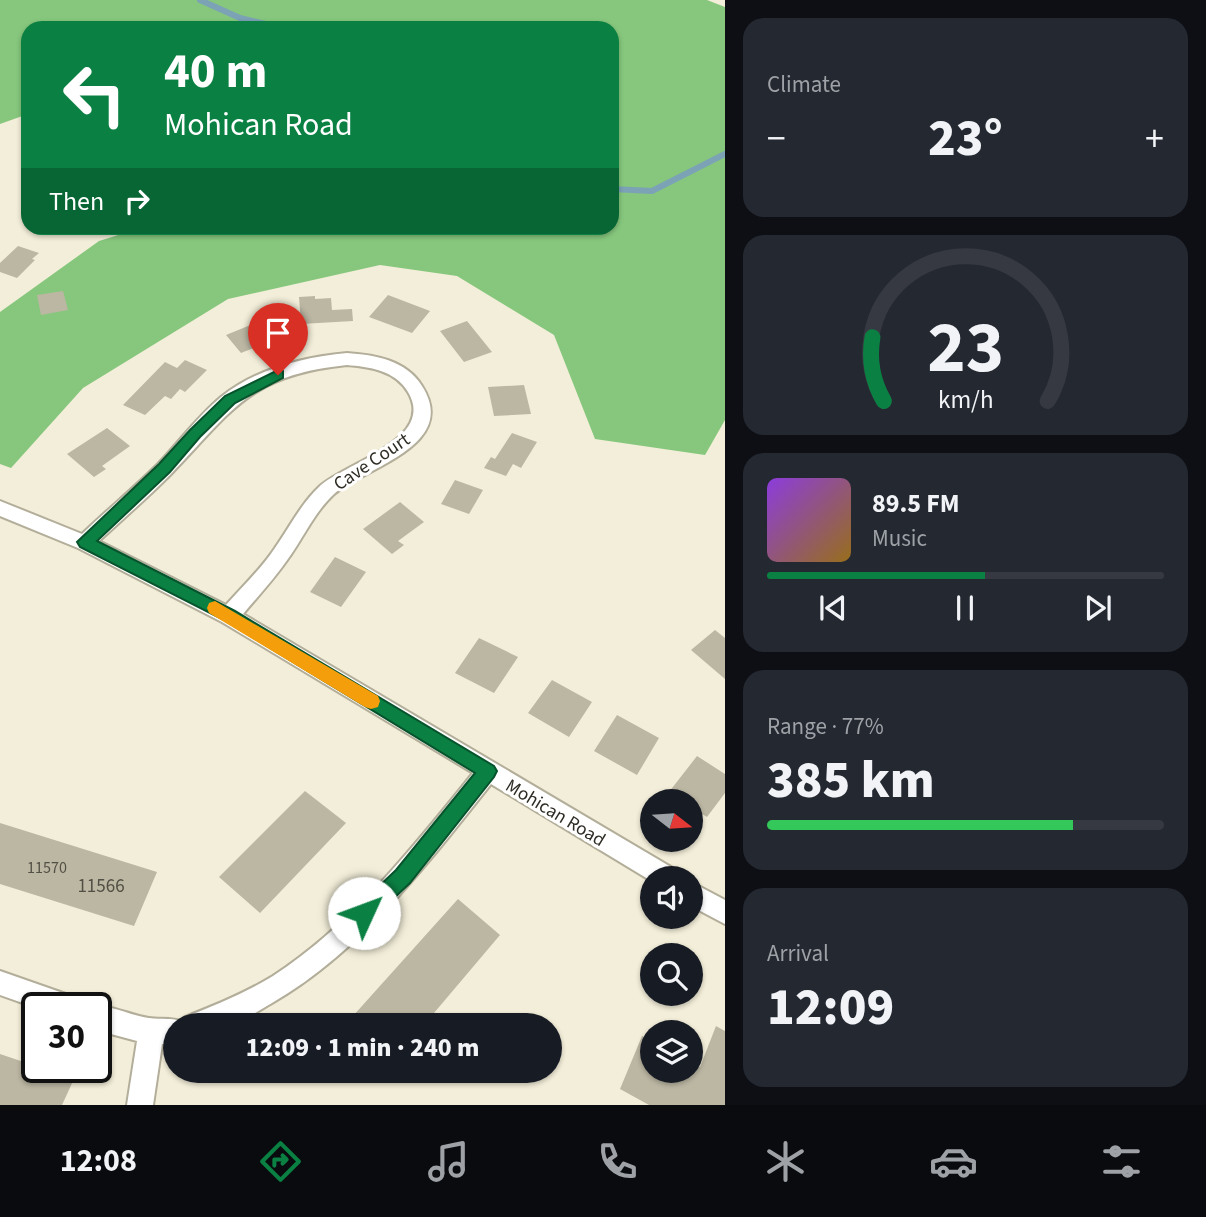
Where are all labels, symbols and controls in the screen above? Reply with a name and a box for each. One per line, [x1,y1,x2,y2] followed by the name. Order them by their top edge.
[164,37,268,107] text: 40 m
[49,49,140,140] icon: left
[767,68,841,101] text: Climate
[164,102,353,148] text: Mohican Road
[928,102,1003,176] text: 23°
[767,112,786,166] text: −
[1145,112,1164,166] text: +
[118,182,156,220] icon: right
[49,183,104,220] text: Then
[927,297,1004,401] text: 23
[248,303,308,375] pin
[259,314,297,352] icon: arrive
[938,382,993,418] text: km/h
[328,426,416,498] street label: Cave Court
[872,485,960,522] text: 89.5 FM
[872,522,927,555] text: Music
[814,589,852,627] icon: previous
[946,589,984,627] icon: pause
[1079,589,1117,627] icon: next
[767,710,884,743] text: Range · 77%
[767,744,935,818] text: 385 km
[500,773,610,854] street label: Mohican Road
[640,789,704,852] north arrow
[640,789,703,1083] map controls
[27,857,67,879] house number: 11570
[640,866,703,929] button: sound
[77,873,125,900] house number: 11566
[327,876,401,950] position arrow
[767,937,829,970] text: Arrival
[640,943,703,1006] button: search
[767,971,894,1045] text: 12:09
[21,992,112,1083] speed limit sign: 30
[640,1020,703,1083] button: layers
[246,1029,479,1066] text: 12:09 · 1 min · 240 m
[256,1137,305,1186] icon: directions
[424,1137,473,1186] icon: music
[593,1137,642,1186] icon: phone
[761,1137,810,1186] icon: climate
[929,1137,978,1186] icon: car
[1097,1137,1146,1186] icon: filters
[60,1138,137,1184] text: 12:08

